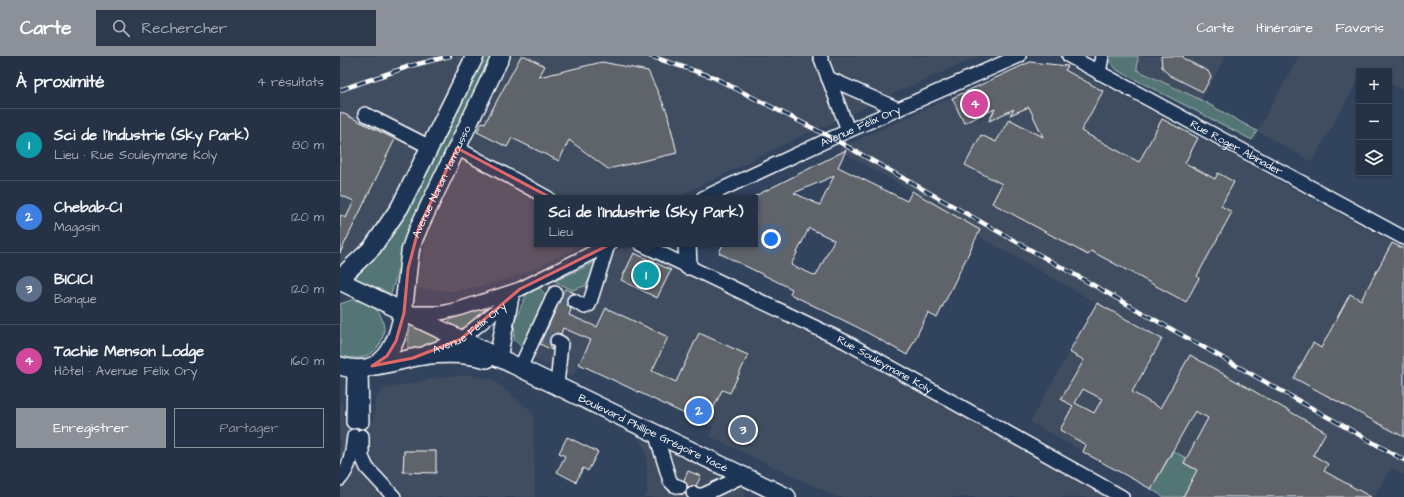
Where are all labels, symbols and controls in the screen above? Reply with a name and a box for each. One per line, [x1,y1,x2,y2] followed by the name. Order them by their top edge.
[96,10,376,46] search box
[20,15,72,42] text: Carte
[110,17,132,39] icon: search
[142,18,227,39] text: Rechercher
[1196,18,1234,38] text: Carte
[1256,18,1313,38] text: Itinéraire
[1335,18,1384,38] text: Favoris
[1356,68,1392,176] map controls
[1356,68,1392,104] button: +
[16,70,105,94] text: À proximité
[257,73,324,91] text: 4 résultats
[962,89,988,119] pin: 4
[818,102,903,150] street label: Avenue Félix Ory
[1356,104,1392,140] button: −
[1187,116,1286,179] street label: Rue Roger Abinader
[408,122,475,240] street label: Avenue Nanan Yamousso
[54,125,249,146] text: Sci de l'Industrie (Sky Park)
[28,136,30,154] text: 1
[292,136,324,154] text: 80 m
[1356,140,1392,176] button: layers
[54,146,217,164] text: Lieu · Rue Souleymane Koly
[534,195,758,247] popup
[54,197,122,218] text: Chebab-CI
[549,202,743,223] text: Sci de l'Industrie (Sky Park)
[25,208,33,226] text: 2
[291,208,324,226] text: 120 m
[54,218,100,236] text: Magasin
[549,223,573,241] text: Lieu
[761,229,781,249] your location
[633,260,659,290] pin: 1
[54,269,93,290] text: BICICI
[26,280,32,298] text: 3
[291,280,324,298] text: 120 m
[54,290,97,308] text: Banque
[430,299,510,357] street label: Avenue Félix Ory
[835,332,935,398] street label: Rue Souleymane Koly
[54,341,204,362] text: Tachie Menson Lodge
[25,352,33,370] text: 4
[291,352,324,370] text: 160 m
[54,362,198,380] text: Hôtel · Avenue Félix Ory
[576,390,731,475] street label: Boulevard Phillipe Grégoire Yacé
[686,396,712,426] pin: 2
[16,408,166,448] button: Enregistrer
[174,408,324,448] button: Partager
[730,415,756,445] pin: 3

